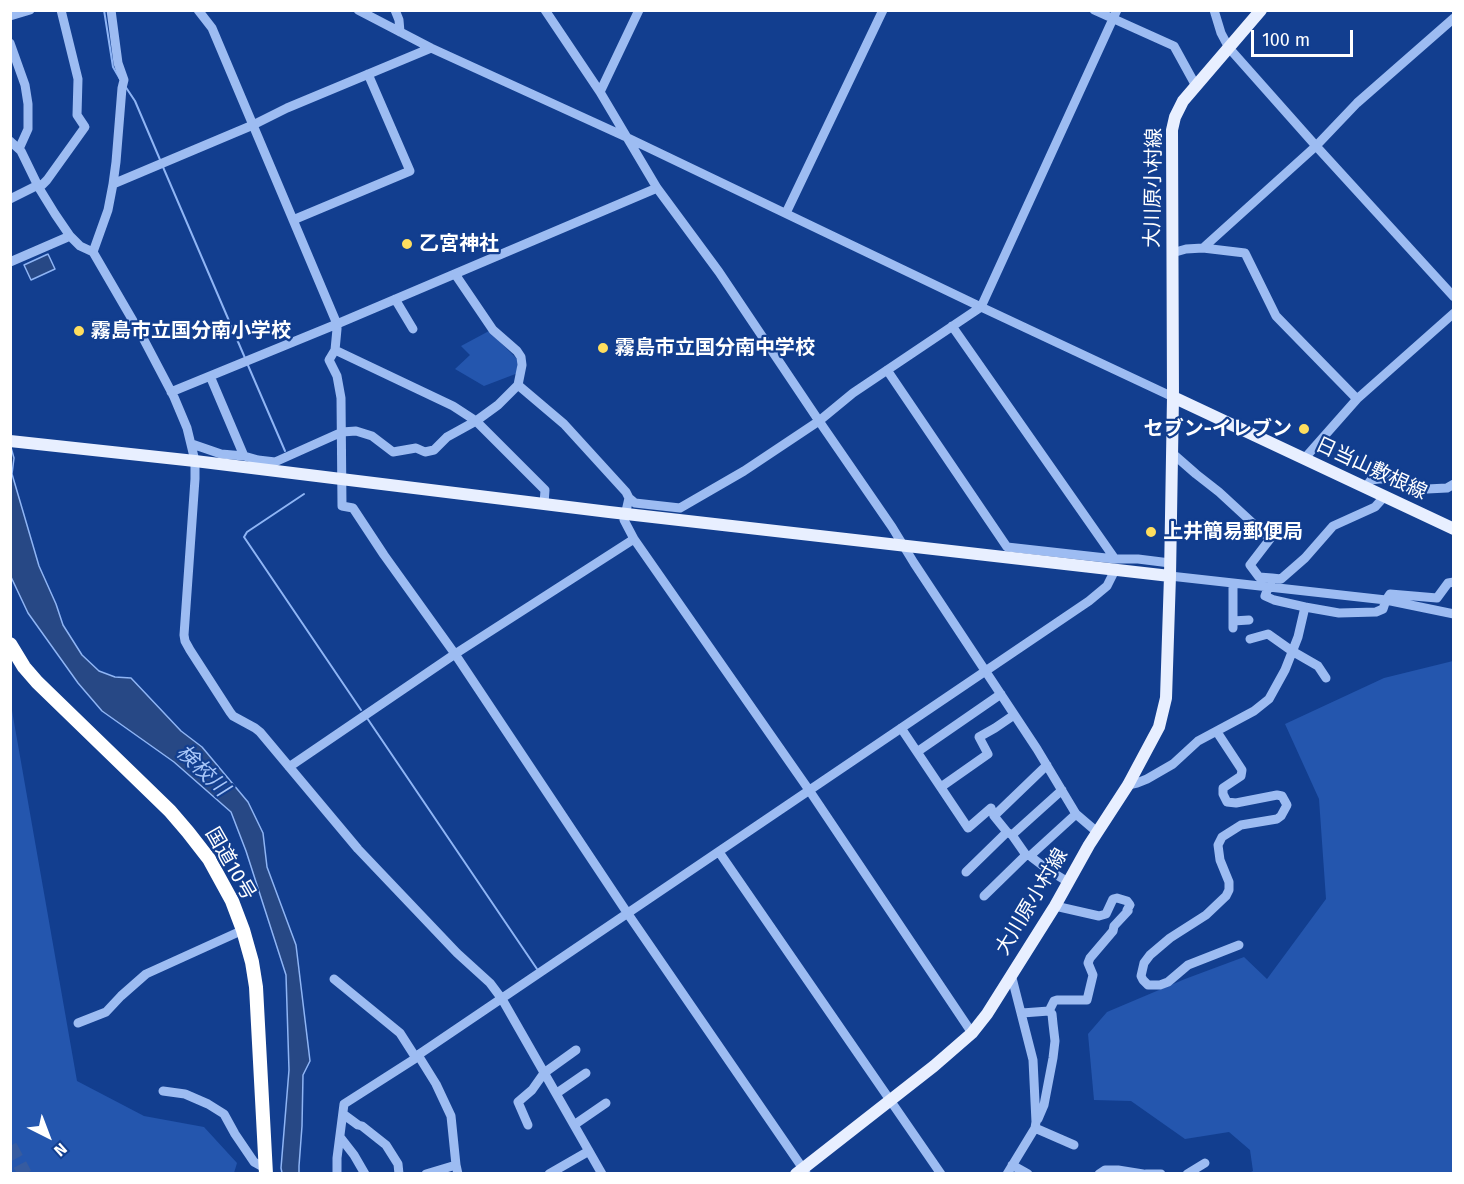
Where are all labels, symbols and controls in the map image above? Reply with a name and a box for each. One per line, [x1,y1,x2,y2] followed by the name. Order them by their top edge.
[1254,18,1356,56] scale bar
[1262,29,1310,51] text: 100 m
[1141,128,1167,248] street label: 大川原小村線
[419,232,499,256] place label: 乙宮神社
[400,237,414,251] marker: 乙宮神社
[91,319,291,343] place label: 霧島市立国分南小学校
[72,324,86,338] marker: 霧島市立国分南小学校
[615,336,815,360] place label: 霧島市立国分南中学校
[596,341,610,355] marker: 霧島市立国分南中学校
[1144,417,1292,441] place label: セブン-イレブン
[1297,422,1311,436] marker: セブン-イレブン
[1312,433,1430,505] street label: 日当山敷根線
[1163,520,1303,544] place label: 上井簡易郵便局
[1144,525,1158,539] marker: 上井簡易郵便局
[171,740,233,802] water label: 検校川
[200,823,260,905] street label: 国道10号
[991,844,1073,960] street label: 大川原小村線
[18,1106,78,1166] north arrow
[50,1139,71,1160] text: N

